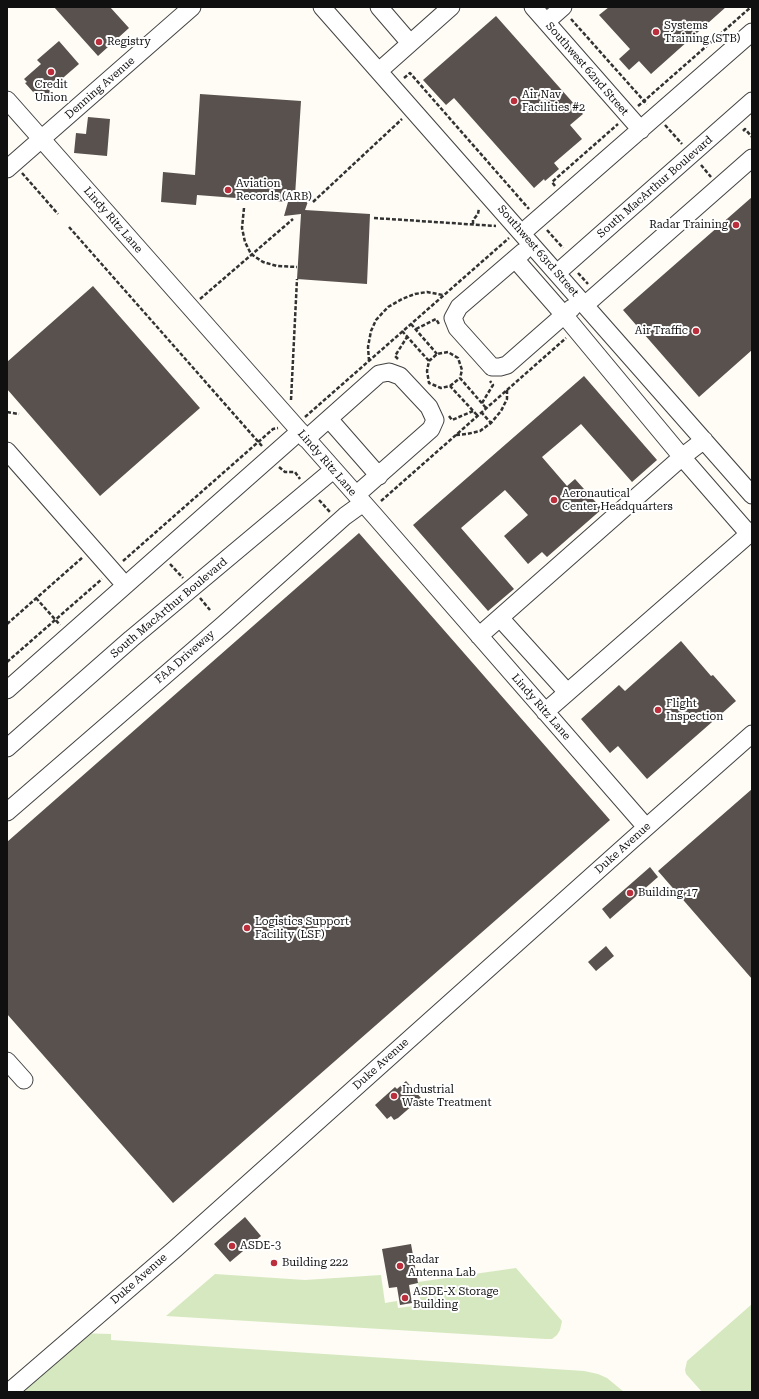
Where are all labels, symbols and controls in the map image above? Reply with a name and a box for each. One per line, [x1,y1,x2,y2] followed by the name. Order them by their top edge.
[664,19,740,45] place label: Systems Training (STB)
[543,20,631,118] street label: Southwest 62nd Street
[651,27,661,37] marker: Systems Training (STB)
[107,35,151,49] place label: Registry
[94,37,104,47] marker: Registry
[63,54,137,122] street label: Denning Avenue
[46,67,56,77] marker: Credit Union
[34,78,68,104] place label: Credit Union
[522,88,585,114] place label: Air Nav Facilities #2
[509,96,519,106] marker: Air Nav Facilities #2
[595,133,715,241] street label: South MacArthur Boulevard
[236,177,312,203] place label: Aviation Records (ARB)
[81,184,145,256] street label: Lindy Ritz Lane
[223,185,233,195] marker: Aviation Records (ARB)
[495,203,581,299] street label: Southwest 63rd Street
[649,218,728,232] place label: Radar Training
[731,220,741,230] marker: Radar Training
[635,324,688,338] place label: Air Traffic
[691,326,701,336] marker: Air Traffic
[295,427,359,499] street label: Lindy Ritz Lane
[562,487,673,513] place label: Aeronautical Center Headquarters
[549,495,559,505] marker: Aeronautical Center Headquarters
[108,555,230,661] street label: South MacArthur Boulevard
[153,628,217,686] street label: FAA Driveway
[509,671,573,743] street label: Lindy Ritz Lane
[666,697,723,723] place label: Flight Inspection
[653,705,663,715] marker: Flight Inspection
[592,820,654,876] street label: Duke Avenue
[638,886,698,900] place label: Building 17
[625,888,635,898] marker: Building 17
[255,915,349,941] place label: Logistics Support Facility (LSF)
[242,923,252,933] marker: Logistics Support Facility (LSF)
[350,1036,412,1092] street label: Duke Avenue
[402,1083,492,1109] place label: Industrial Waste Treatment
[389,1091,399,1101] marker: Industrial Waste Treatment
[240,1239,281,1253] place label: ASDE-3
[227,1241,237,1251] marker: ASDE-3
[108,1251,170,1307] street label: Duke Avenue
[408,1253,476,1279] place label: Radar Antenna Lab
[282,1256,348,1270] place label: Building 222
[269,1258,279,1268] marker: Building 222
[395,1261,405,1271] marker: Radar Antenna Lab
[413,1285,498,1311] place label: ASDE-X Storage Building
[400,1293,410,1303] marker: ASDE-X Storage Building

